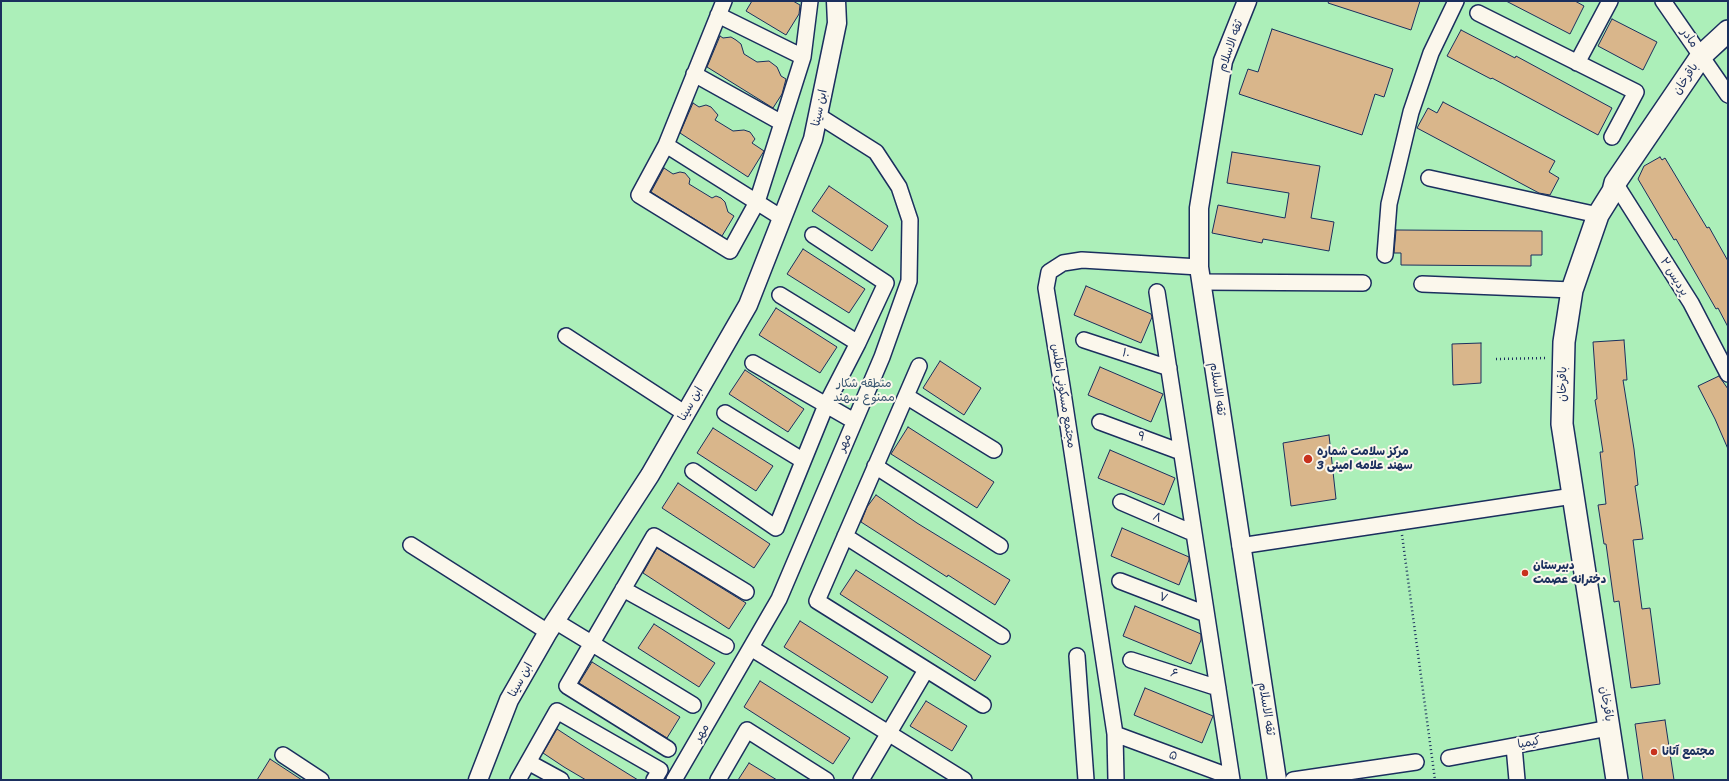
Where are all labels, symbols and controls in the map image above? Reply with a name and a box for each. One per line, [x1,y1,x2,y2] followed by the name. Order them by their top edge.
[1215,18,1247,74] street label: ثقه الاسلام
[1677,25,1701,51] street label: مادر
[1670,60,1702,98] street label: باقرخان
[809,88,831,128] street label: ابن سینا
[1657,255,1691,299] street label: پردیس ۲
[1048,343,1078,449] street label: مجتمع مسکونی اطلس
[1120,346,1132,362] street label: ۱۰
[1206,361,1228,417] street label: ثقه الاسلام
[1555,366,1571,402] street label: باقرخان
[833,377,895,405] park label: منطقه شکار ممنوع سهند
[675,384,707,424] street label: ابن سینا
[1135,429,1147,445] street label: ۹
[835,432,855,454] street label: مهر
[1317,445,1413,473] place label: مرکز سلامت شماره 3 سهند علامه امینی
[1302,453,1314,465] marker: مرکز سلامت شماره 3 سهند علامه امینی
[1150,510,1164,526] street label: ۸
[1533,559,1606,587] place label: دبیرستان دخترانه عصمت
[1520,568,1530,578] marker: دبیرستان دخترانه عصمت
[1156,590,1170,606] street label: ۷
[506,660,536,700] street label: ابن سینا
[1168,666,1180,682] street label: ۶
[1255,681,1277,737] street label: ثقه الاسلام
[1596,686,1616,722] street label: باقرخان
[691,721,713,745] street label: مهر
[1516,734,1542,752] street label: کیمیا
[1662,745,1715,759] place label: مجتمع آتانا
[1649,747,1659,757] marker: مجتمع آتانا
[1167,748,1179,764] street label: ۵

